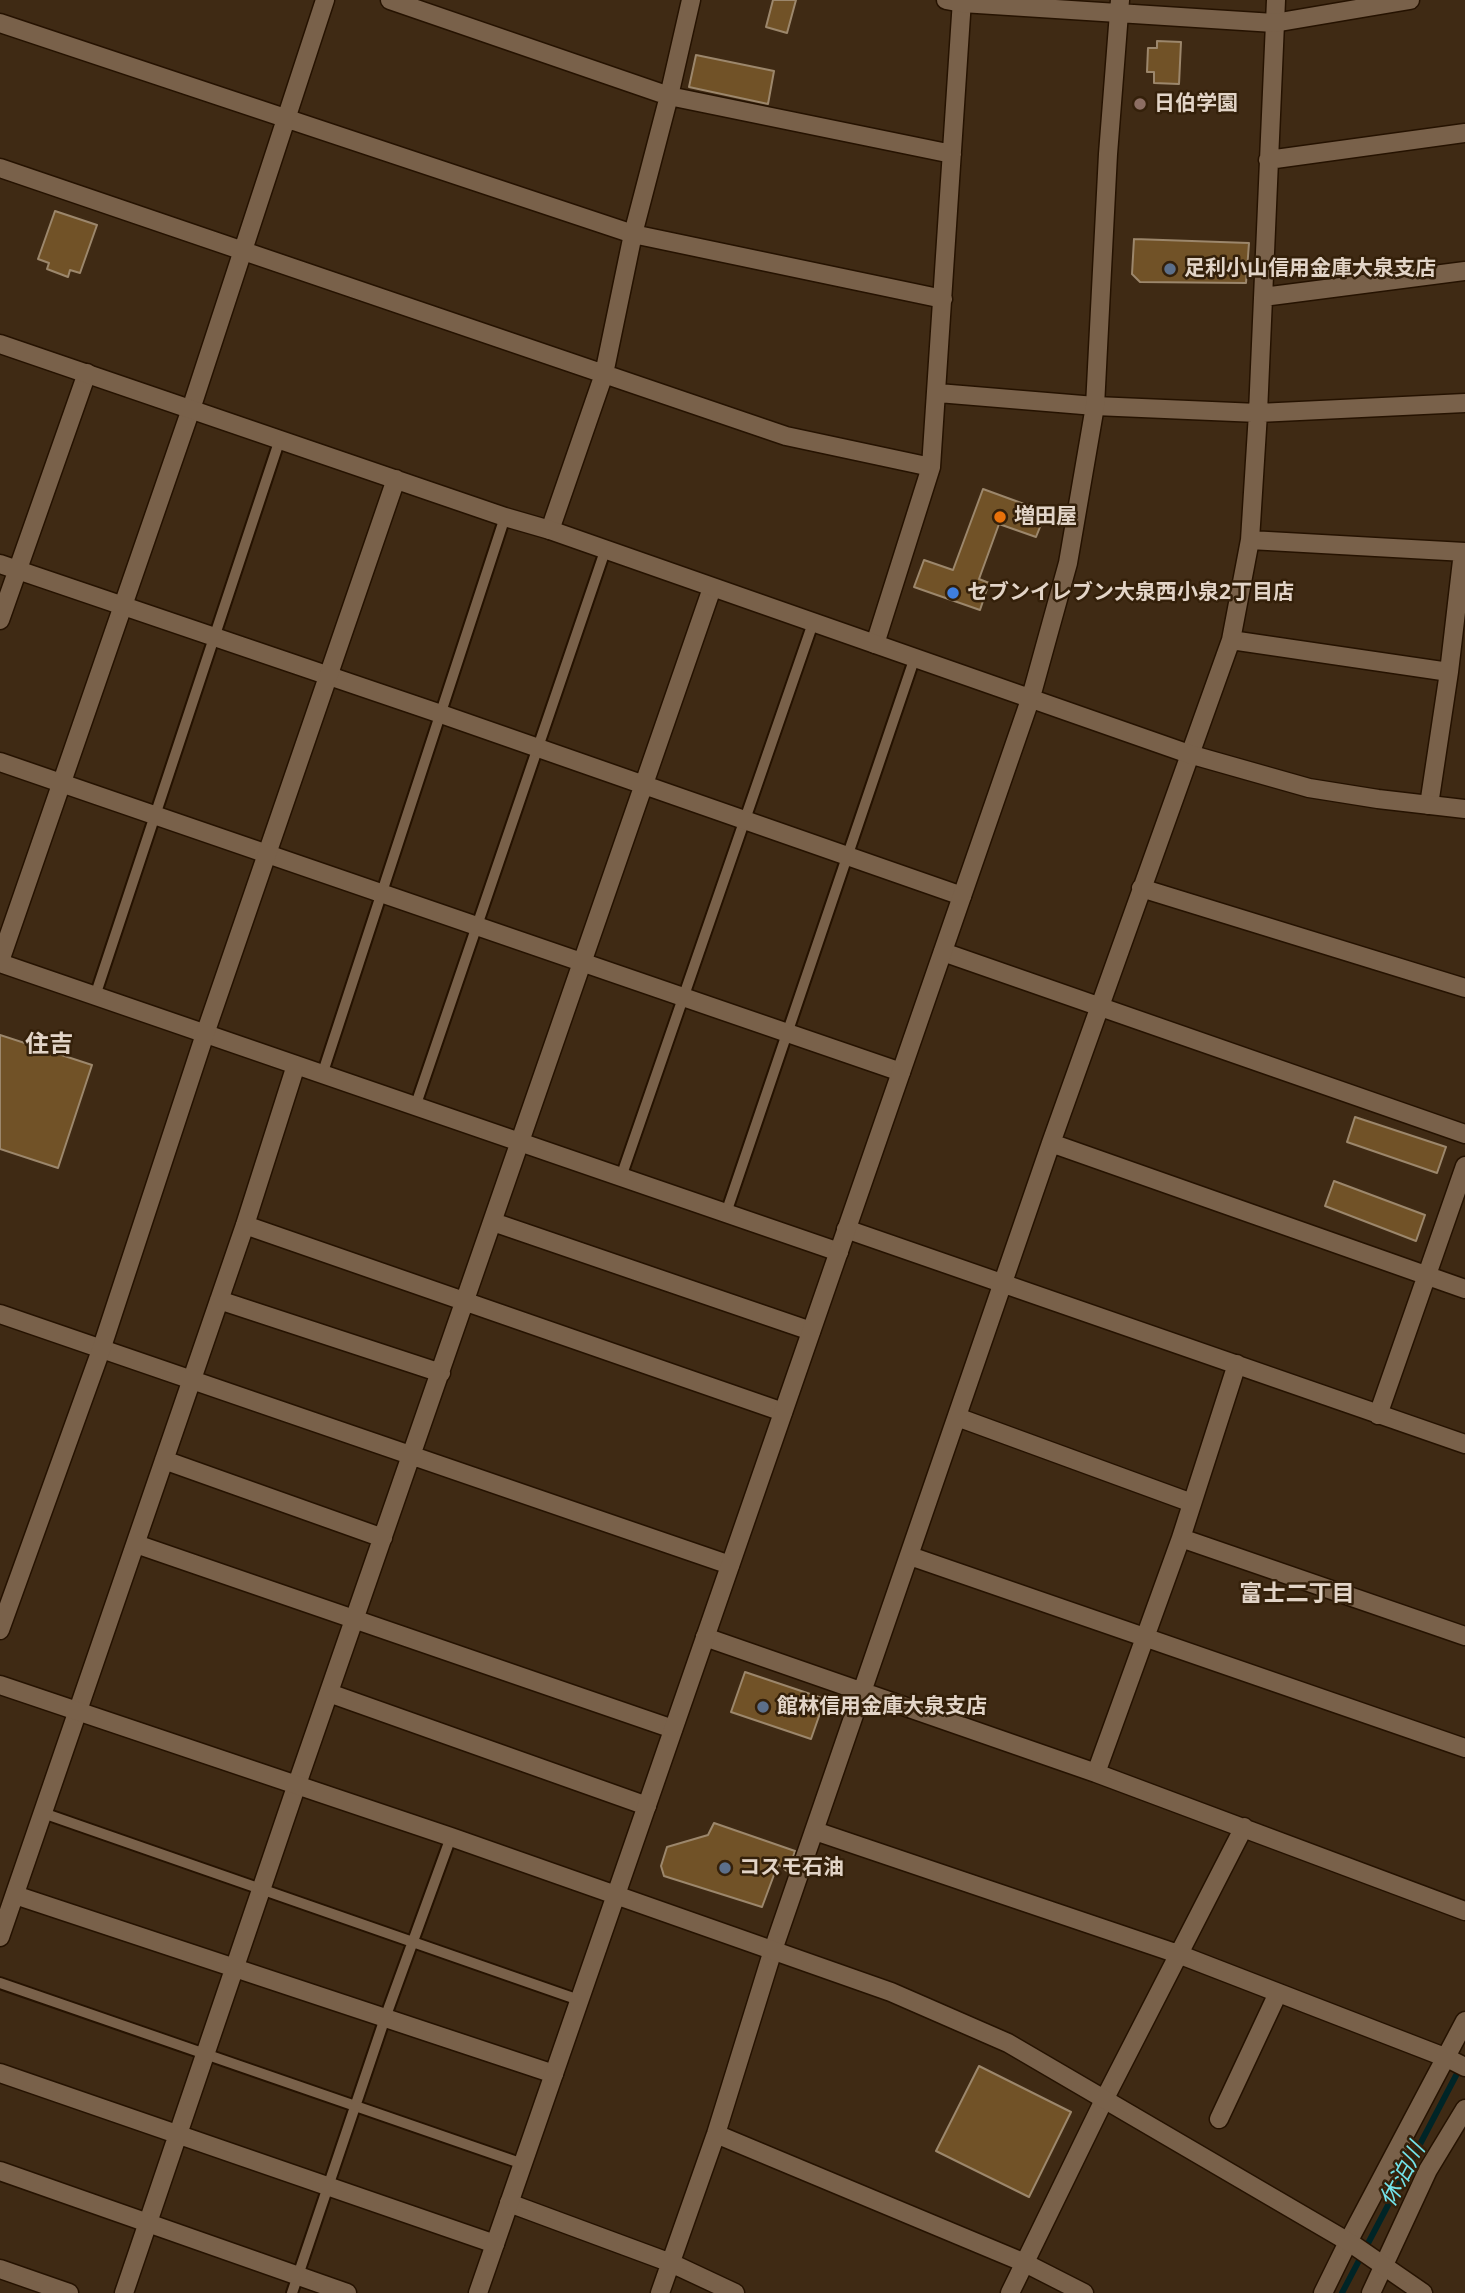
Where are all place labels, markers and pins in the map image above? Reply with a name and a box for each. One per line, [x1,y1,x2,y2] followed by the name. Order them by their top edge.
[1154,91,1238,117] place label: 日伯学園
[1132,96,1148,112] marker: 日伯学園
[1184,256,1436,282] place label: 足利小山信用金庫大泉支店
[1162,261,1178,277] marker: 足利小山信用金庫大泉支店
[1014,504,1077,530] place label: 増田屋
[992,509,1008,525] marker: 増田屋
[967,580,1294,606] place label: セブンイレブン大泉西小泉2丁目店
[945,585,961,601] marker: セブンイレブン大泉西小泉2丁目店
[777,1694,987,1720] place label: 館林信用金庫大泉支店
[755,1699,771,1715] marker: 館林信用金庫大泉支店
[739,1855,844,1881] place label: コスモ石油
[717,1860,733,1876] marker: コスモ石油

